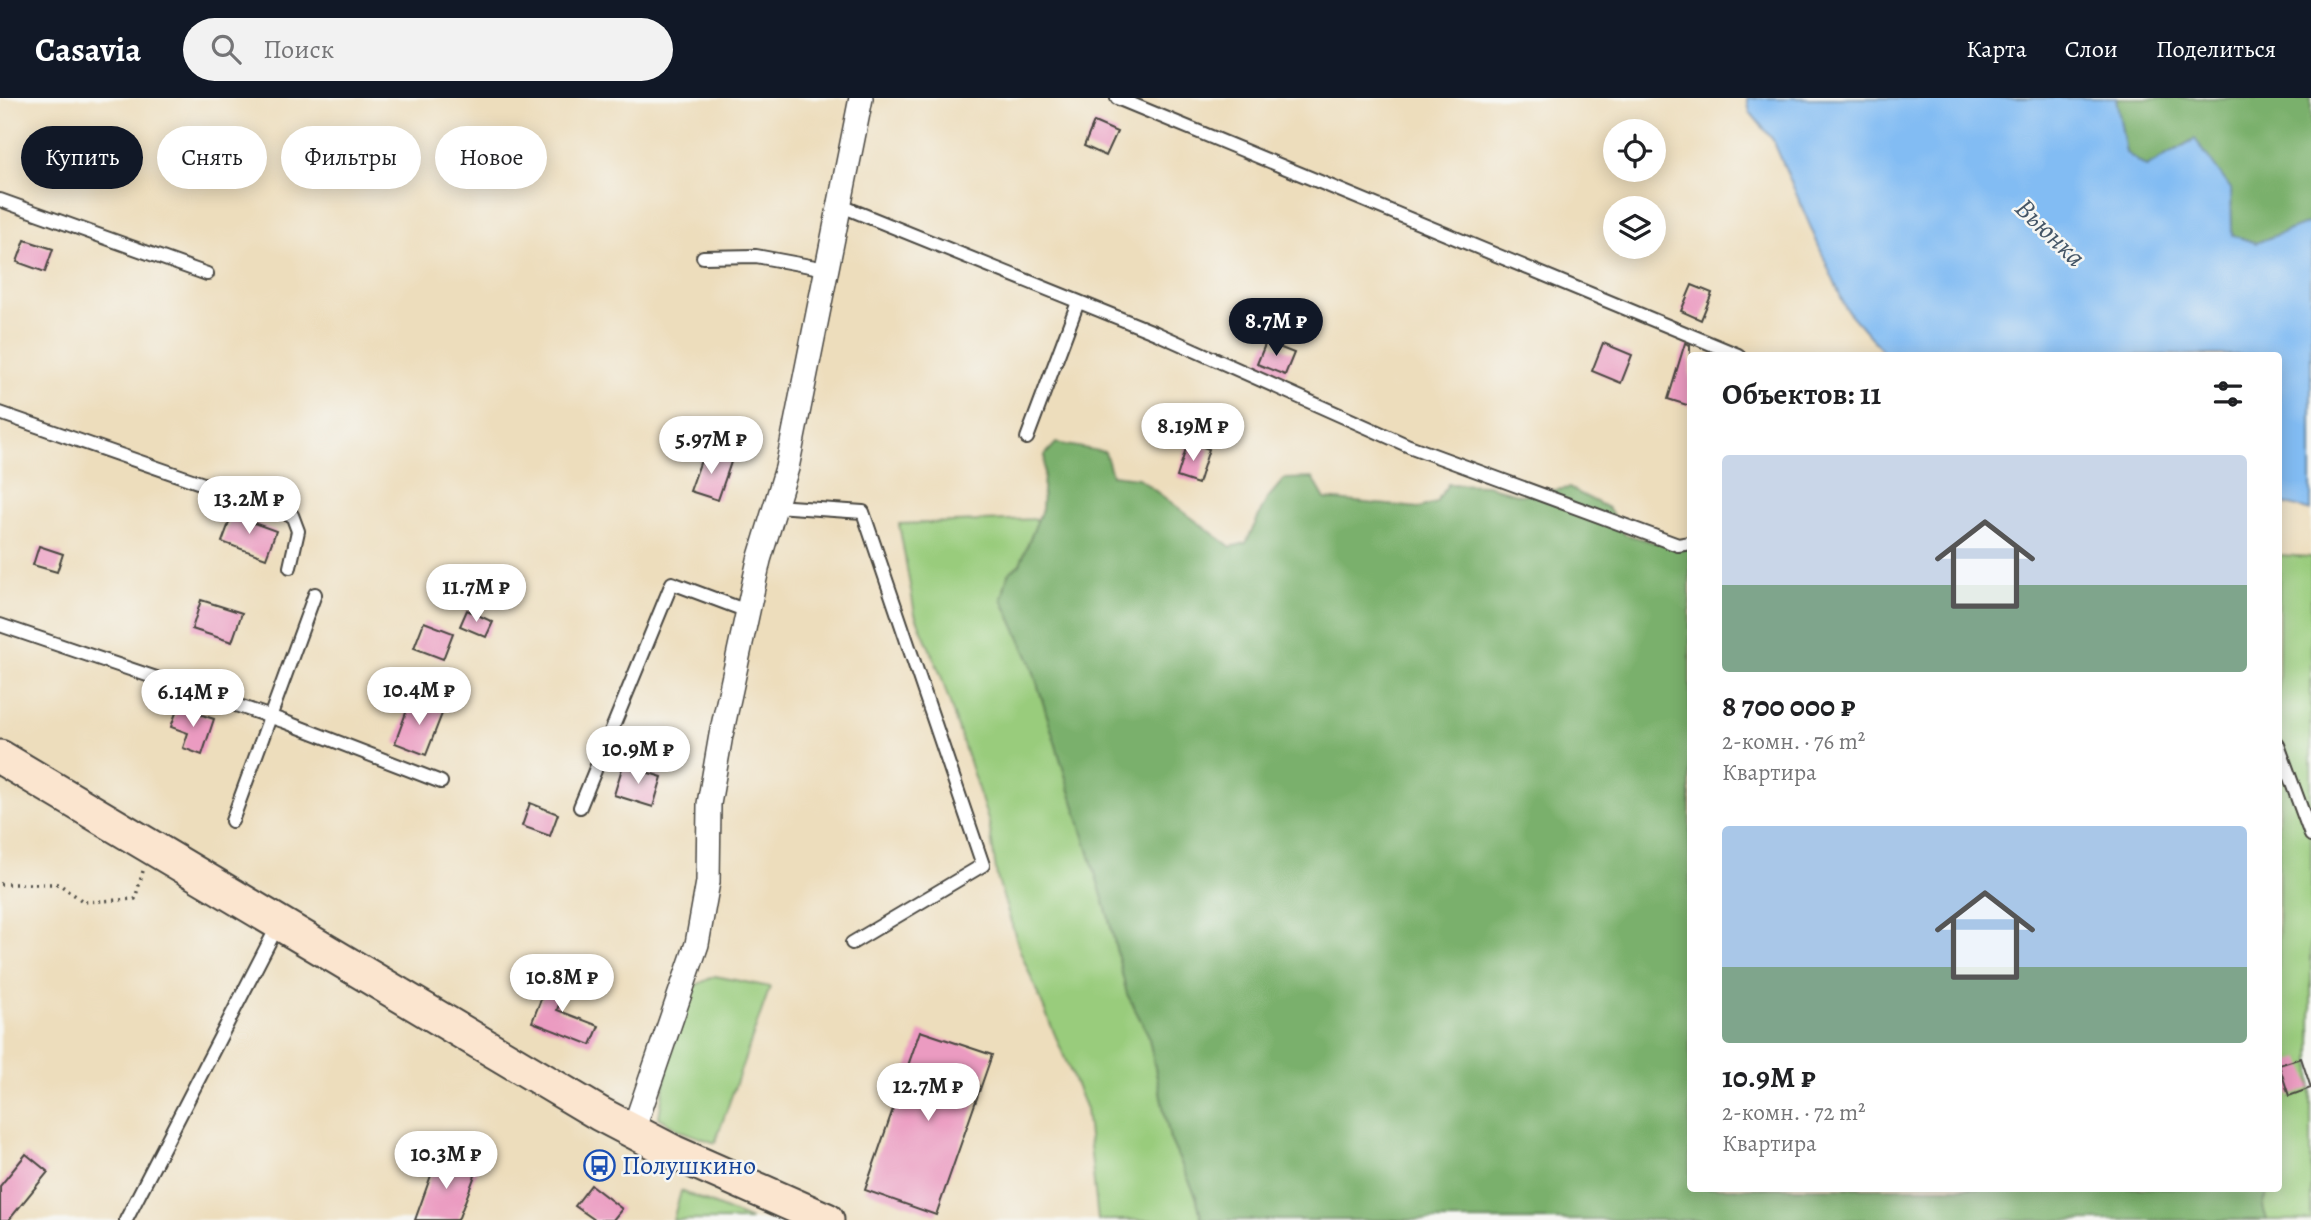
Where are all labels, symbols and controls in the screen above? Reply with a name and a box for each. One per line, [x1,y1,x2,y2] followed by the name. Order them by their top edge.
[183,18,673,81] search box
[35,27,141,72] text: Casavia
[207,30,245,68] icon: search
[263,32,334,67] text: Поиск
[1966,33,2027,65] text: Карта
[2065,33,2118,65] text: Слои
[2156,33,2276,65] text: Поделиться
[1603,119,1666,259] map controls
[1603,119,1666,182] button: locate
[21,126,143,189] chip: Купить
[157,126,267,189] chip: Снять
[281,126,421,189] chip: Фильтры
[435,126,547,189] chip: Новое
[2007,190,2094,276] water label: Вьюнка
[1603,196,1666,259] button: layers
[1219,299,1333,358] pin: 8.7M ₽
[1245,305,1307,336] text: 8.7M ₽
[1722,374,1881,414] text: Объектов: 11
[2209,375,2247,413] icon: filters
[1128,404,1258,463] pin: 8.19M ₽
[1157,410,1229,441] text: 8.19M ₽
[646,416,776,476] pin: 5.97M ₽
[675,423,747,454] text: 5.97M ₽
[184,476,314,536] pin: 13.2M ₽
[214,483,284,514] text: 13.2M ₽
[1922,501,2048,627] icon: home
[411,564,541,624] pin: 11.7M ₽
[442,571,510,602] text: 11.7M ₽
[354,668,484,727] pin: 10.4M ₽
[128,670,258,729] pin: 6.14M ₽
[383,674,455,705] text: 10.4M ₽
[157,676,229,707] text: 6.14M ₽
[1722,686,1856,726] text: 8 700 000 ₽
[573,726,703,786] pin: 10.9M ₽
[1722,726,1865,757] text: 2-комн. · 76 m²
[602,733,674,764] text: 10.9M ₽
[1722,757,1817,788] text: Квартира
[1922,872,2048,998] icon: home
[497,954,627,1014] pin: 10.8M ₽
[526,961,598,992] text: 10.8M ₽
[1722,1057,1816,1097] text: 10.9M ₽
[863,1063,993,1123] pin: 12.7M ₽
[893,1070,963,1101] text: 12.7M ₽
[1722,1097,1866,1128] text: 2-комн. · 72 m²
[1722,1128,1817,1159] text: Квартира
[381,1132,511,1191] pin: 10.3M ₽
[410,1138,482,1169] text: 10.3M ₽
[582,1148,616,1182] bus stop icon: Полушкино
[622,1148,756,1183] place label: Полушкино

